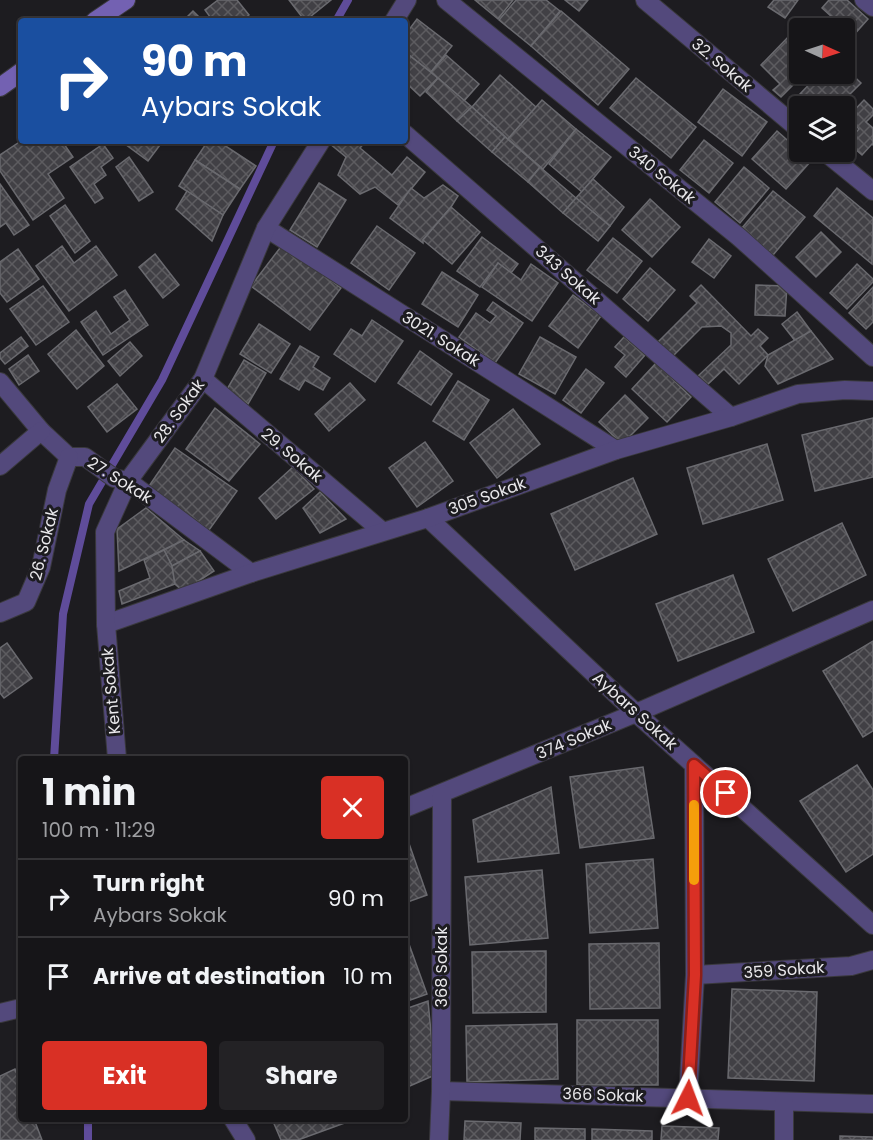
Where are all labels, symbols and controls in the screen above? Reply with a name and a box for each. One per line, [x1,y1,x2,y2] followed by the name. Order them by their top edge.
[789,18,855,84] north arrow
[789,18,855,162] map controls
[141,32,248,91] text: 90 m
[687,33,758,98] street label: 32. Sokak
[42,42,120,120] icon: right
[141,88,321,125] text: Aybars Sokak
[789,96,855,162] button: layers
[623,141,701,210] street label: 340 Sokak
[530,240,606,310] street label: 343 Sokak
[397,306,485,373] street label: 3021. Sokak
[148,374,210,448] street label: 28. Sokak
[256,422,328,488] street label: 29. Sokak
[83,451,157,509] street label: 27. Sokak
[445,471,530,521] street label: 305 Sokak
[24,505,64,583] street label: 26. Sokak
[96,646,126,735] street label: Kent Sokak
[588,667,683,756] street label: Aybars Sokak
[533,713,616,765] street label: 374 Sokak
[42,767,136,818] text: 1 min
[700,767,751,818] pin
[321,776,384,839] button: close
[709,776,742,809] icon: arrive
[42,816,156,844] text: 100 m · 11:29
[93,868,204,899] text: Turn right
[42,882,75,915] icon: right
[328,883,384,914] text: 90 m
[93,901,227,929] text: Aybars Sokak
[430,926,453,1007] street label: 368 Sokak
[743,956,826,984] street label: 359 Sokak
[42,960,75,993] icon: arrive
[93,961,325,992] text: Arrive at destination
[343,961,393,992] text: 10 m
[42,1041,207,1110] button: Exit
[219,1041,384,1110] button: Share
[656,1066,720,1130] position arrow
[562,1082,645,1108] street label: 366 Sokak

